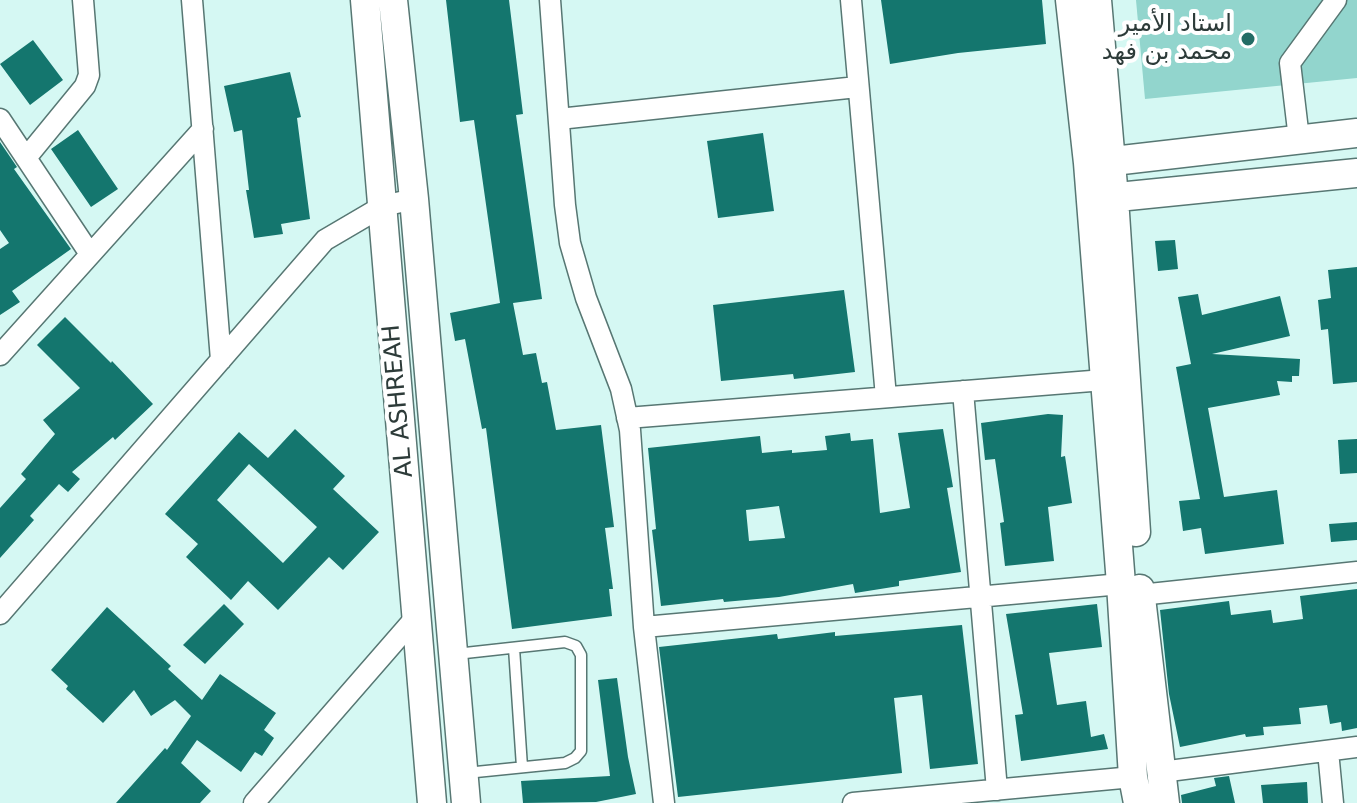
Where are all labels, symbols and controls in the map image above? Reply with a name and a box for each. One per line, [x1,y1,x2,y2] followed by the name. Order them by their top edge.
[1102,11,1232,67] place label: استاد الأمير محمد بن فهد
[1239,30,1257,48] marker: استاد الأمير محمد بن فهد
[378,323,420,479] street label: AL ASHREAH

